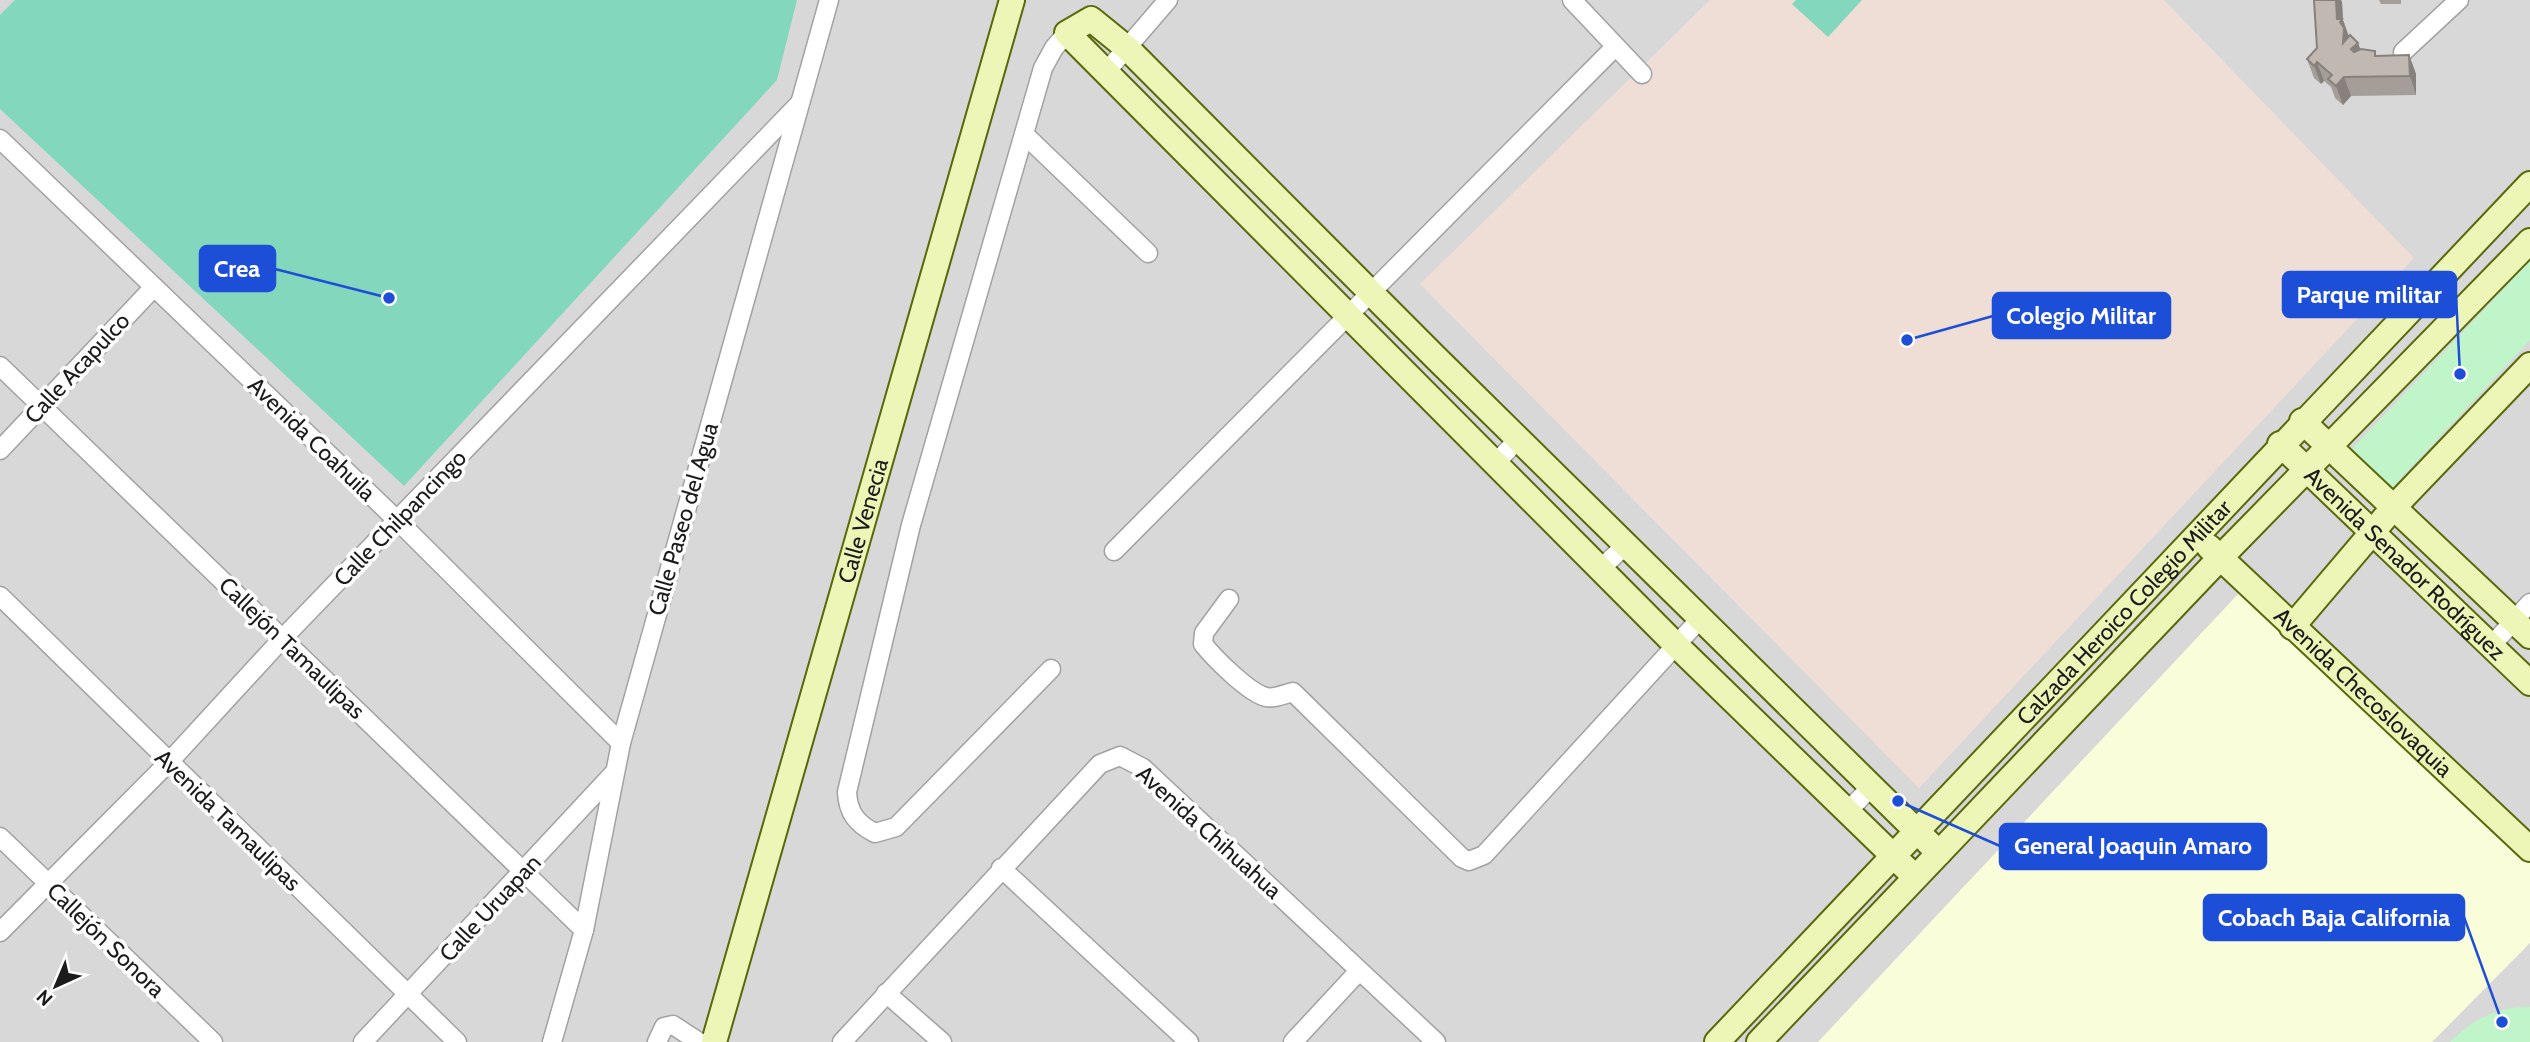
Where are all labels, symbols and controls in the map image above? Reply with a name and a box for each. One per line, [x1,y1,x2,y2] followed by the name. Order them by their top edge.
[200,246,275,291] callout: Crea
[214,254,260,283] text: Crea
[2283,272,2456,317] callout: Parque militar
[2296,280,2442,309] text: Parque militar
[1993,293,2170,338] callout: Colegio Militar
[2006,301,2156,330] text: Colegio Militar
[19,307,135,429] street label: Calle Acapulco
[242,371,382,507] street label: Avenida Coahuila
[642,419,724,619] street label: Calle Paseo del Agua
[328,444,472,592] street label: Calle Chilpancingo
[832,455,894,586] street label: Calle Venecia
[2299,461,2511,666] street label: Avenida Senador Rodríguez
[2011,493,2238,731] street label: Calzada Heroico Colegio Militar
[213,571,371,725] street label: Callejón Tamaulipas
[2268,602,2458,783] street label: Avenida Checoslovaquia
[149,743,307,897] street label: Avenida Tamaulipas
[1131,760,1287,904] street label: Avenida Chihuahua
[2000,824,2266,869] callout: General Joaquin Amaro
[2014,831,2252,860] text: General Joaquin Amaro
[433,849,547,967] street label: Calle Uruapan
[41,877,171,1003] street label: Callejón Sonora
[2204,895,2464,940] callout: Cobach Baja California
[2218,903,2450,932] text: Cobach Baja California
[21,951,91,1021] north arrow
[32,985,57,1011] text: N

